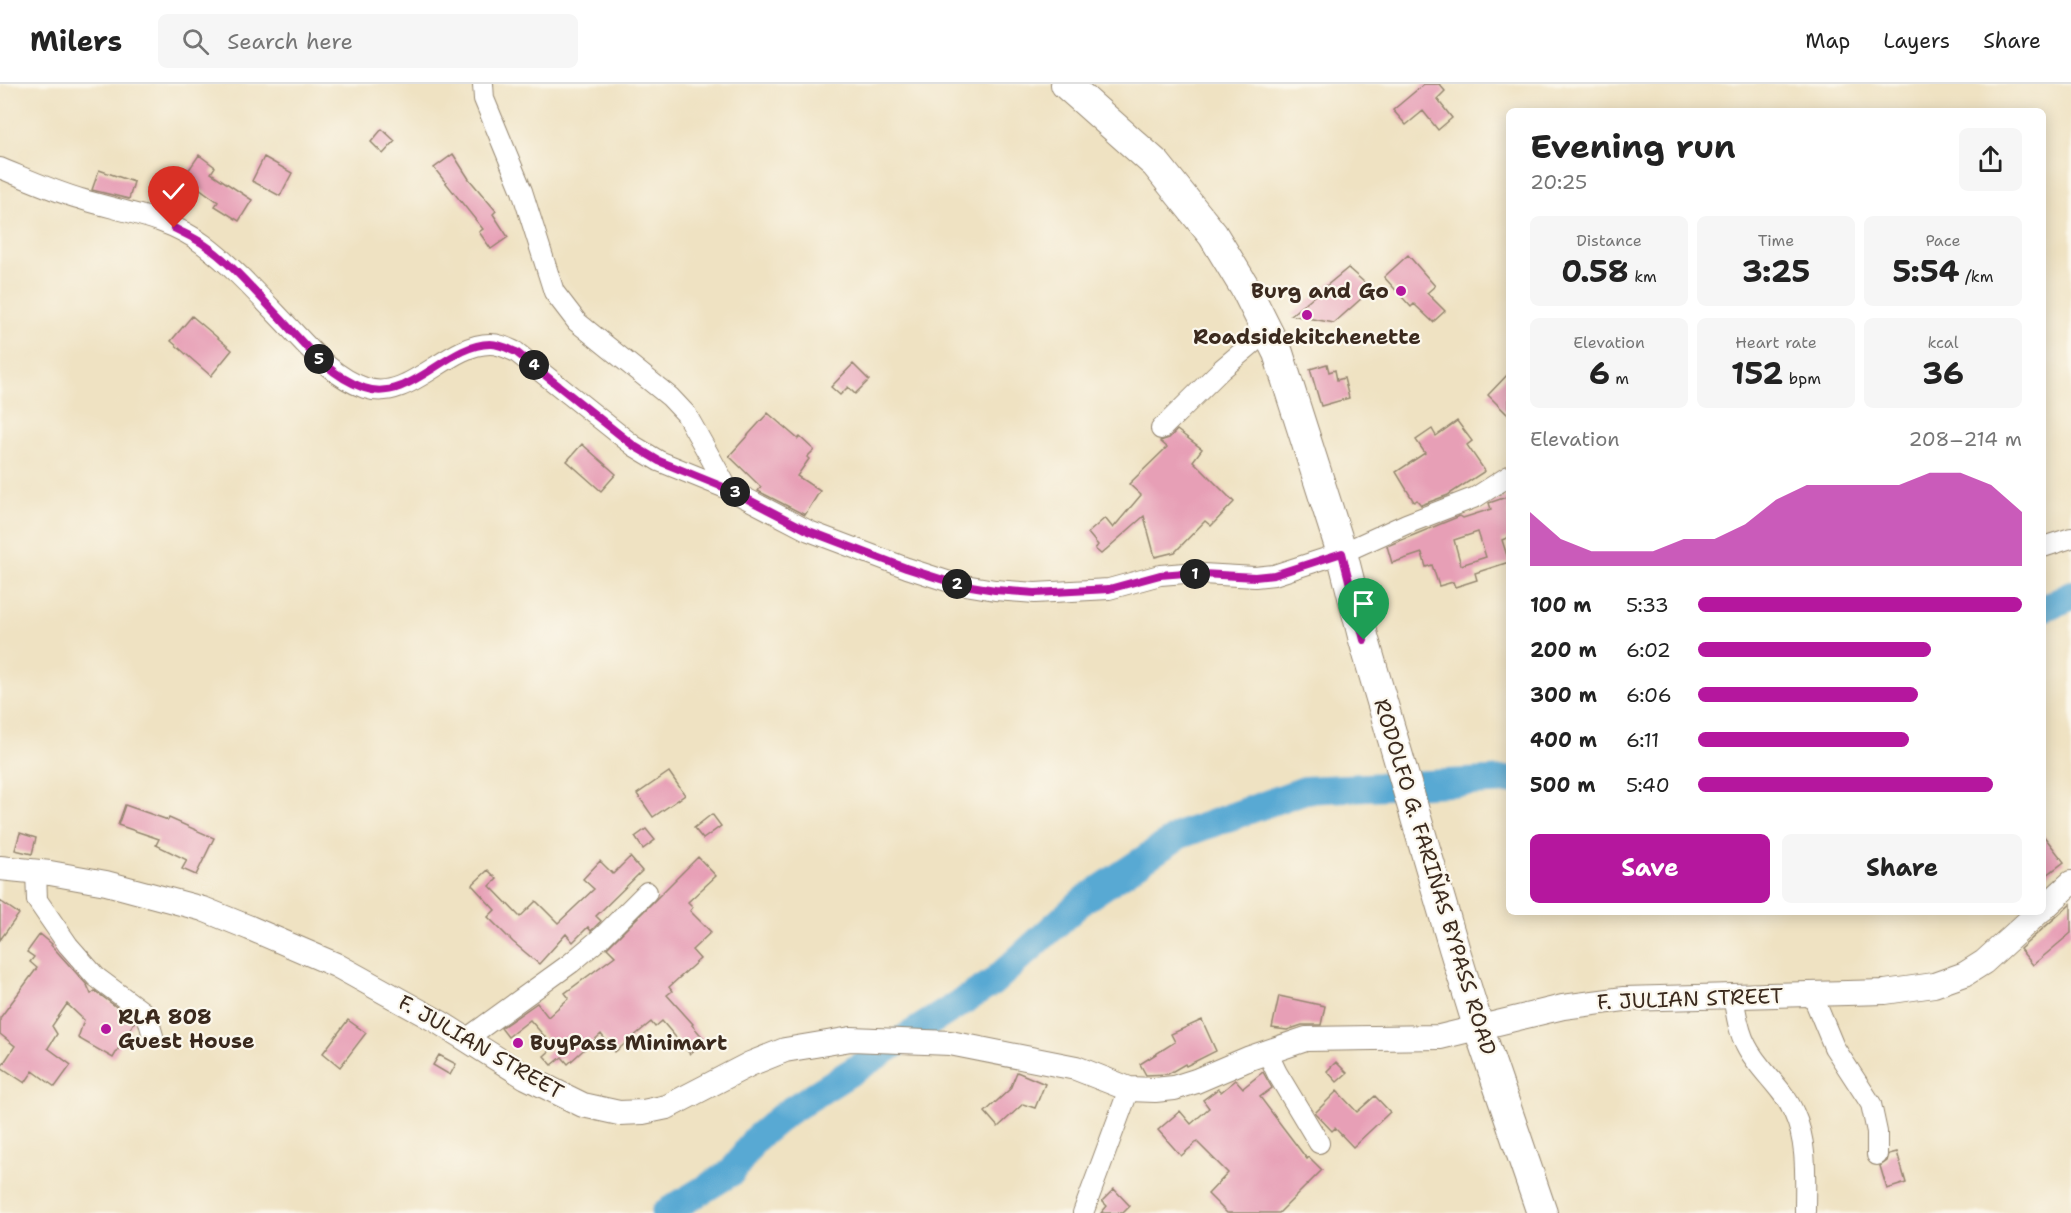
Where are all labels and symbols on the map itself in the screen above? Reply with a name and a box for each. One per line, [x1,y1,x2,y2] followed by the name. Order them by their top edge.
[148,166,199,228] pin
[1251,277,1389,305] place label: Burg and Go
[1394,284,1408,298] marker: Burg and Go
[1300,308,1314,322] marker: Roadsidekitchenette
[1193,323,1421,351] place label: Roadsidekitchenette
[304,344,334,374] pin: 5
[519,350,549,380] pin: 4
[720,477,750,507] pin: 3
[1180,559,1210,589] pin: 1
[942,569,972,599] pin: 2
[1338,578,1389,640] pin
[1367,695,1504,1059] street label: RODOLFO G. FARIÑAS BYPASS ROAD
[1596,982,1784,1016] street label: F. JULIAN STREET
[393,988,569,1106] street label: F. JULIAN STREET
[118,1003,255,1055] place label: RLA 808 Guest House
[99,1022,113,1036] marker: RLA 808 Guest House
[530,1029,727,1057] place label: BuyPass Minimart
[511,1036,525,1050] marker: BuyPass Minimart

